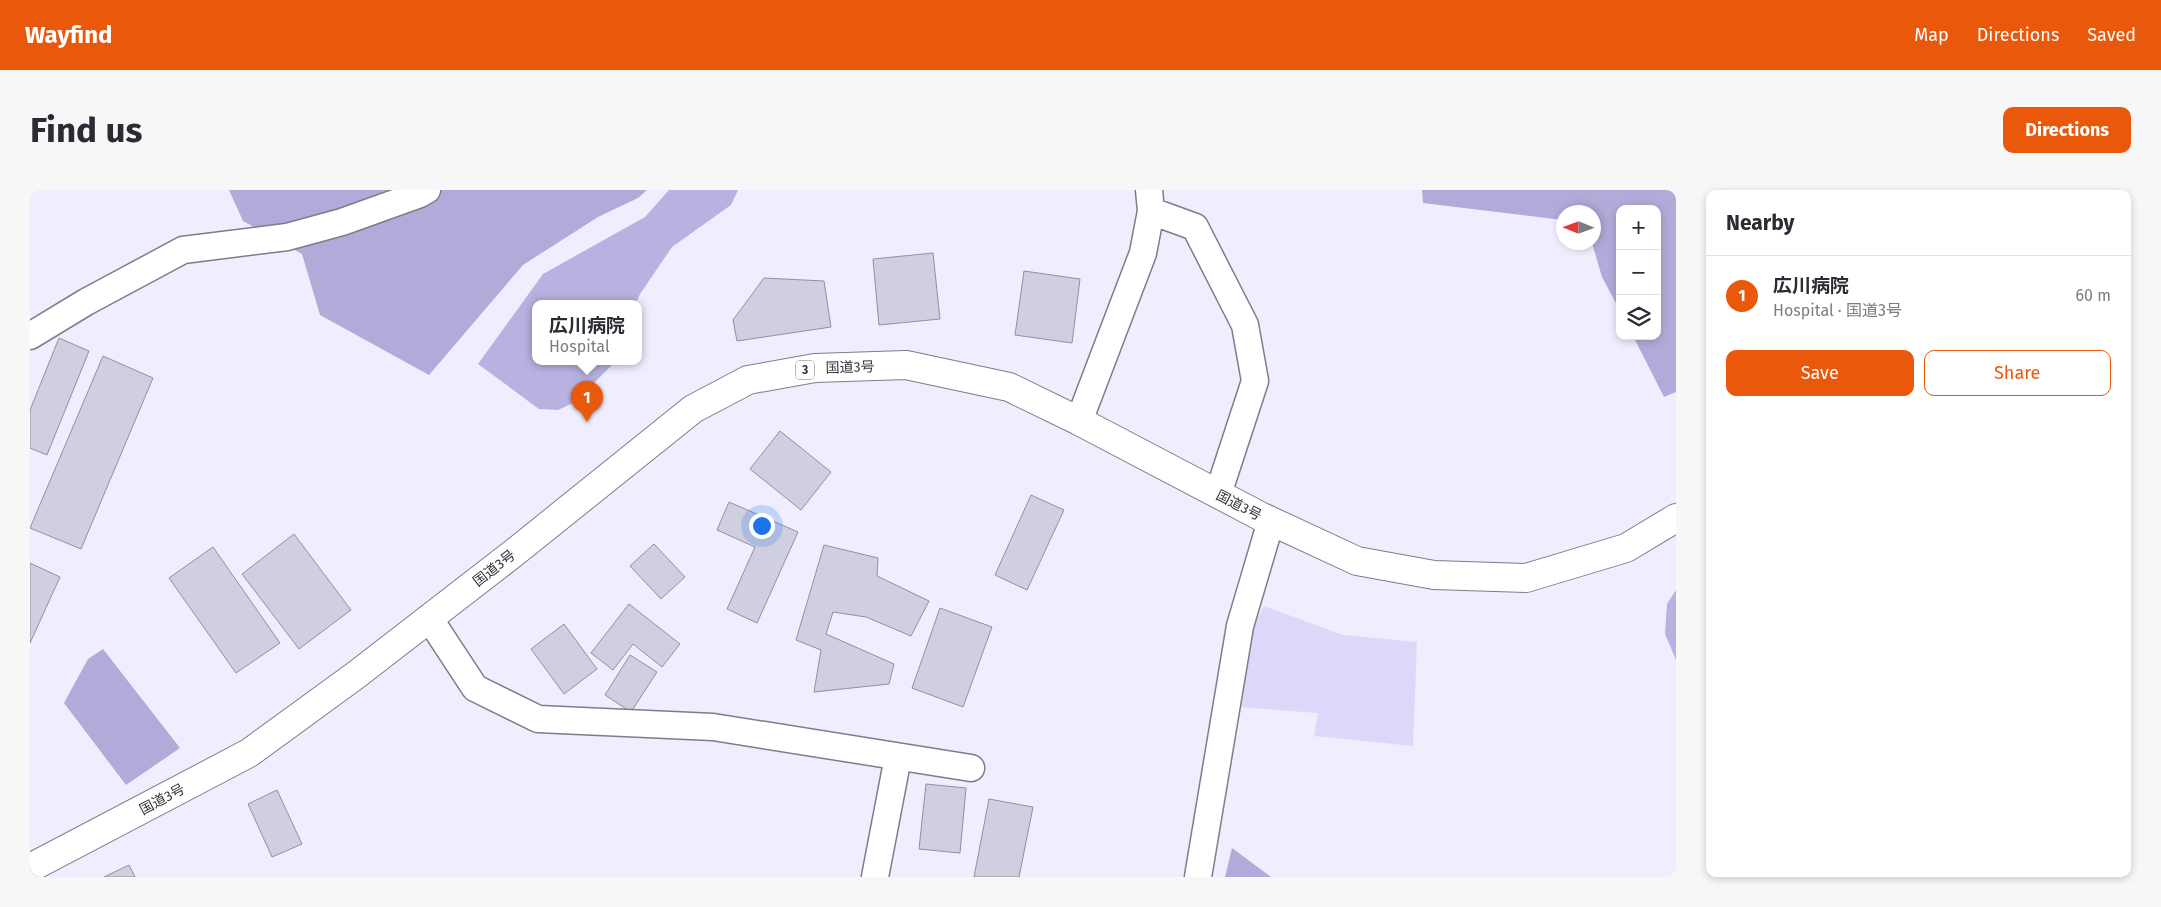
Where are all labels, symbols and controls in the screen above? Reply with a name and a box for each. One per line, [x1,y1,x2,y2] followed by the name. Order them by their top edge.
[25,21,112,49] text: Wayfind
[1914,24,1949,46] text: Map
[1977,24,2059,46] text: Directions
[2087,24,2136,46] text: Saved
[2003,107,2131,153] button: Directions
[30,109,142,151] text: Find us
[1556,205,1601,250] north arrow
[1616,205,1661,340] map controls
[1616,205,1661,250] button: +
[1726,210,1794,236] text: Nearby
[1616,250,1661,295] button: −
[1773,274,1849,297] text: 広川病院
[1738,286,1746,305] text: 1
[2076,286,2111,305] text: 60 m
[1616,295,1661,340] button: layers
[532,300,642,365] popup
[1773,301,1902,320] text: Hospital · 国道3号
[549,314,625,337] text: 広川病院
[549,337,610,356] text: Hospital
[1726,350,1914,396] button: Save
[1924,350,2111,396] button: Share
[825,358,875,377] street label: 国道3号
[796,360,814,380] road number: 3
[571,381,603,422] pin: 1
[1213,487,1264,524] street label: 国道3号
[749,513,775,539] your location
[470,547,519,590] street label: 国道3号
[137,780,188,818] street label: 国道3号

